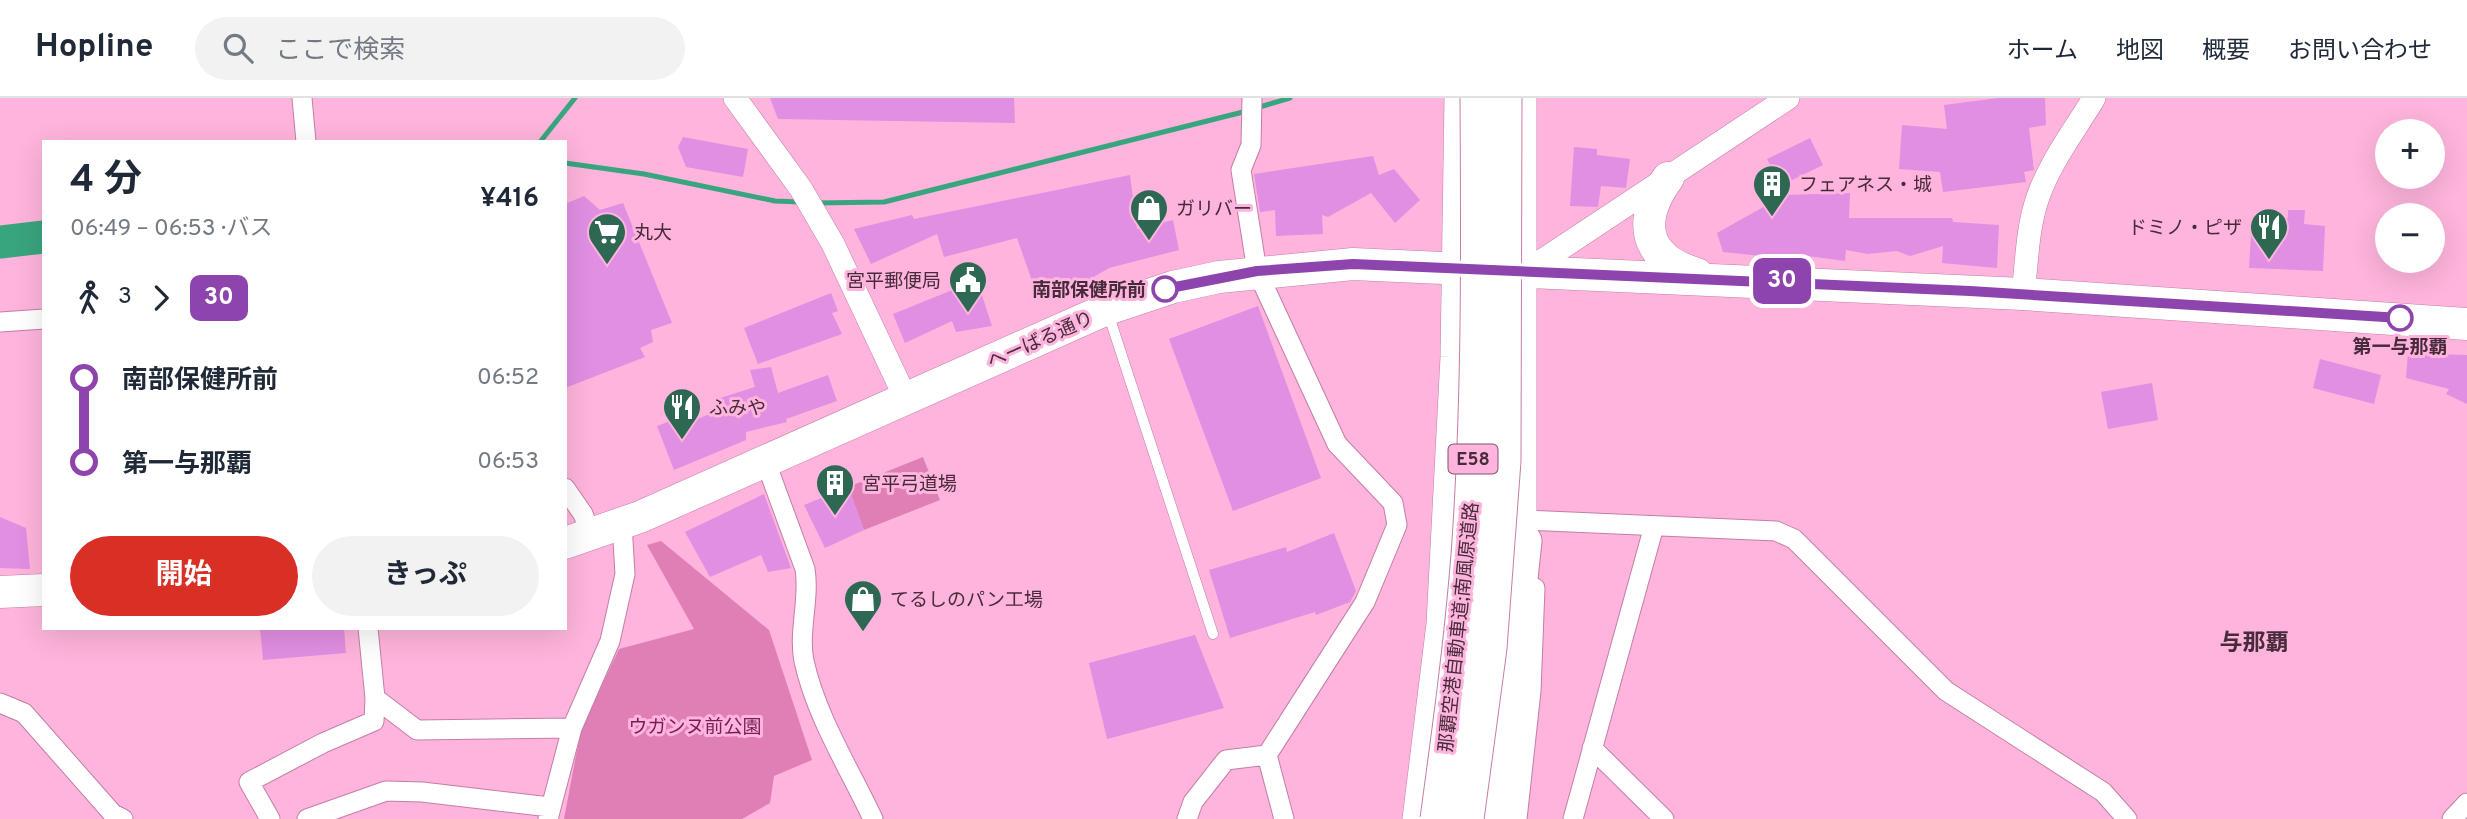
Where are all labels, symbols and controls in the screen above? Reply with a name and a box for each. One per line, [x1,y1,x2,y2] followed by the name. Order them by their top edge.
[195,17,685,80] search box
[35,27,153,69] text: Hopline
[219,29,257,67] icon: search
[275,35,405,68] text: ここで検索
[2007,37,2078,67] text: ホーム
[2116,37,2164,67] text: 地図
[2202,37,2250,67] text: 概要
[2288,37,2432,67] text: お問い合わせ
[2375,119,2445,273] map controls
[2375,119,2445,189] button: +
[70,157,142,206] text: 4 分
[1751,163,1793,218] building icon: フェアネス・城
[1799,174,1932,198] place label: フェアネス・城
[480,183,539,216] text: ¥416
[1128,187,1170,242] shop icon: ガリバー
[1176,198,1252,222] place label: ガリバー
[2375,203,2445,273] button: −
[2248,206,2290,261] restaurant icon: ドミノ・ピザ
[586,211,628,266] supermarket icon: 丸大
[70,215,273,244] text: 06:49 – 06:53 · バス
[2128,217,2242,241] place label: ドミノ・ピザ
[634,222,672,246] place label: 丸大
[1750,258,1814,304] line badge: 30
[947,259,989,314] public building icon: 宮平郵便局
[1767,266,1797,296] text: 30
[846,270,941,294] place label: 宮平郵便局
[1152,276,1178,302] marker: 南部保健所前
[70,279,108,317] icon: walk
[142,279,180,317] icon: forward
[1032,279,1146,303] place label: 南部保健所前
[118,283,132,312] text: 3
[204,283,234,313] text: 30
[2387,305,2413,331] marker: 第一与那覇
[984,307,1098,375] street label: へーばる通り
[2352,336,2448,360] place label: 第一与那覇
[477,364,539,393] text: 06:52
[122,365,278,398] text: 南部保健所前
[661,386,703,441] restaurant icon: ふみや
[709,397,766,421] place label: ふみや
[1448,444,1498,474] road number: E58
[477,448,539,477] text: 06:53
[122,449,252,482] text: 第一与那覇
[814,462,856,517] building icon: 宮平弓道場
[862,473,957,497] place label: 宮平弓道場
[1435,501,1485,753] street label: 那覇空港自動車道;南風原道路
[70,536,298,616] button: 開始
[312,536,539,616] button: きっぷ
[842,578,884,633] shop icon: てるしのパン工場
[890,589,1043,613] place label: てるしのパン工場
[2220,630,2289,659] district label: 与那覇
[628,716,762,740] park label: ウガンヌ前公園

